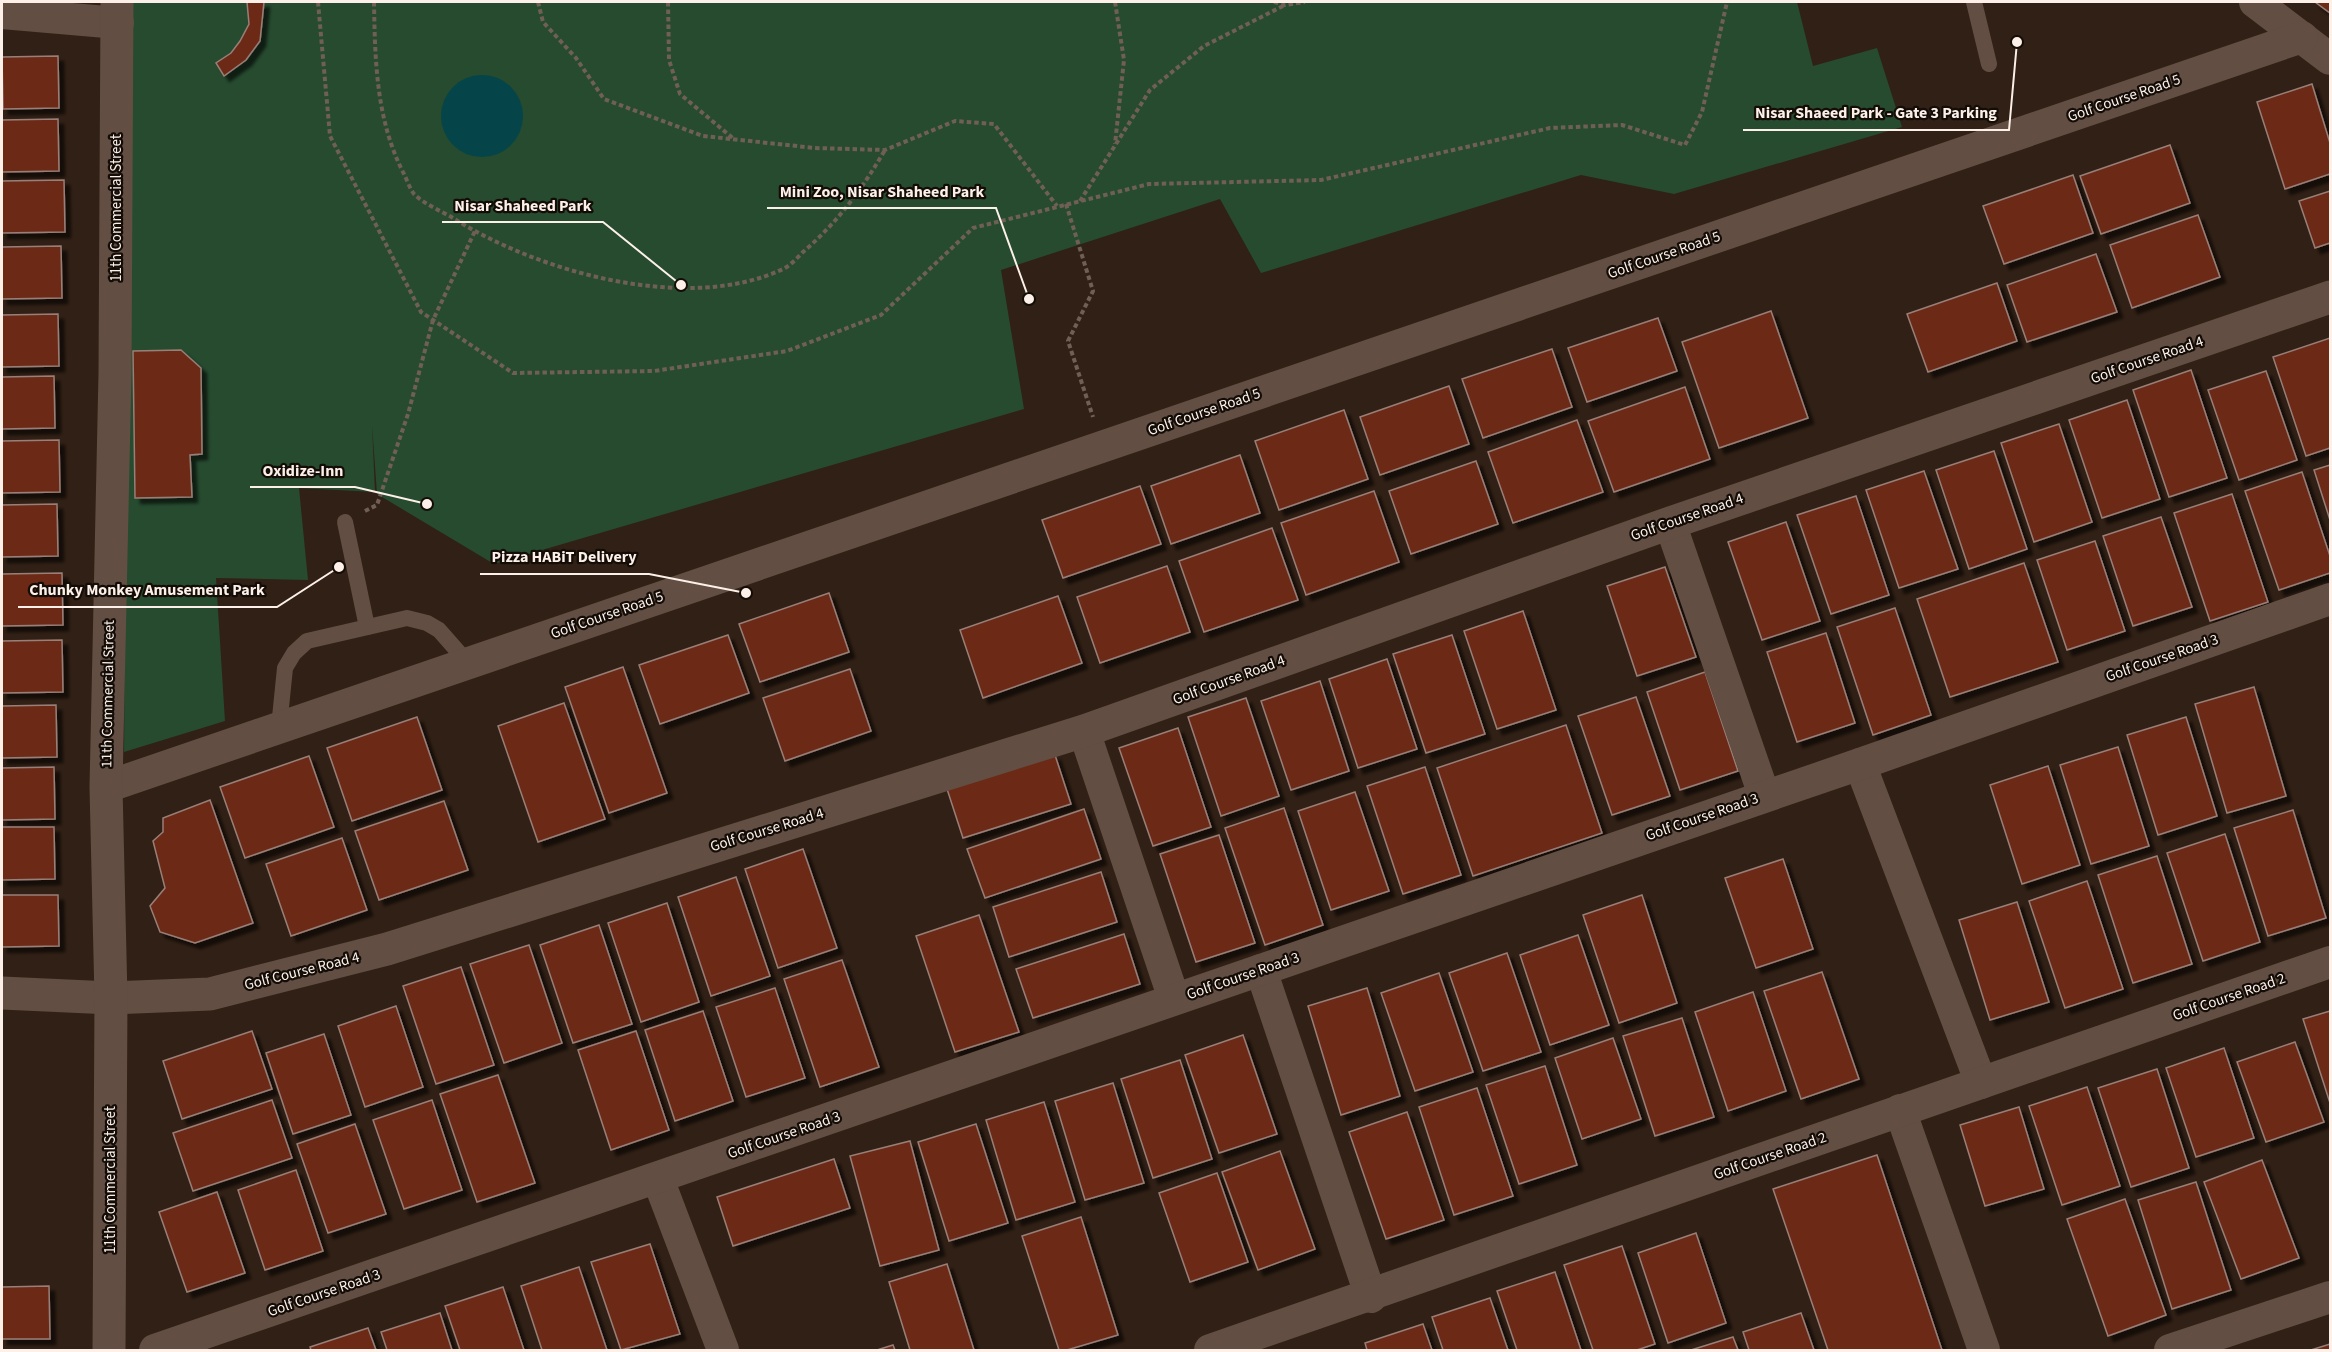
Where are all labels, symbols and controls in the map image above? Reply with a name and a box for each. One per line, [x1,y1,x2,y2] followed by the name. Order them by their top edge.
[2065,69,2183,127] street label: Golf Course Road 5
[1743,96,2009,130] callout: Nisar Shaeed Park - Gate 3 Parking
[1755,102,1997,124] text: Nisar Shaeed Park - Gate 3 Parking
[106,134,127,282] street label: 11th Commercial Street
[767,174,996,208] callout: Mini Zoo, Nisar Shaheed Park
[780,181,985,203] text: Mini Zoo, Nisar Shaheed Park
[442,188,603,222] callout: Nisar Shaheed Park
[454,195,592,217] text: Nisar Shaheed Park
[1605,226,1723,284] street label: Golf Course Road 5
[2088,331,2207,389] street label: Golf Course Road 4
[1145,383,1263,441] street label: Golf Course Road 5
[250,453,355,487] callout: Oxidize-Inn
[263,460,343,482] text: Oxidize-Inn
[1628,488,1747,546] street label: Golf Course Road 4
[480,540,649,574] callout: Pizza HABiT Delivery
[491,546,637,568] text: Pizza HABiT Delivery
[18,573,277,607] callout: Chunky Monkey Amusement Park
[29,579,265,601] text: Chunky Monkey Amusement Park
[548,586,666,644] street label: Golf Course Road 5
[96,620,120,768] street label: 11th Commercial Street
[2103,629,2221,687] street label: Golf Course Road 3
[1170,650,1289,710] street label: Golf Course Road 4
[1643,788,1761,846] street label: Golf Course Road 3
[708,803,827,857] street label: Golf Course Road 4
[242,946,362,995] street label: Golf Course Road 4
[1184,947,1302,1005] street label: Golf Course Road 3
[2170,968,2288,1026] street label: Golf Course Road 2
[100,1106,121,1254] street label: 11th Commercial Street
[725,1106,843,1164] street label: Golf Course Road 3
[1711,1127,1829,1185] street label: Golf Course Road 2
[265,1264,383,1322] street label: Golf Course Road 3

